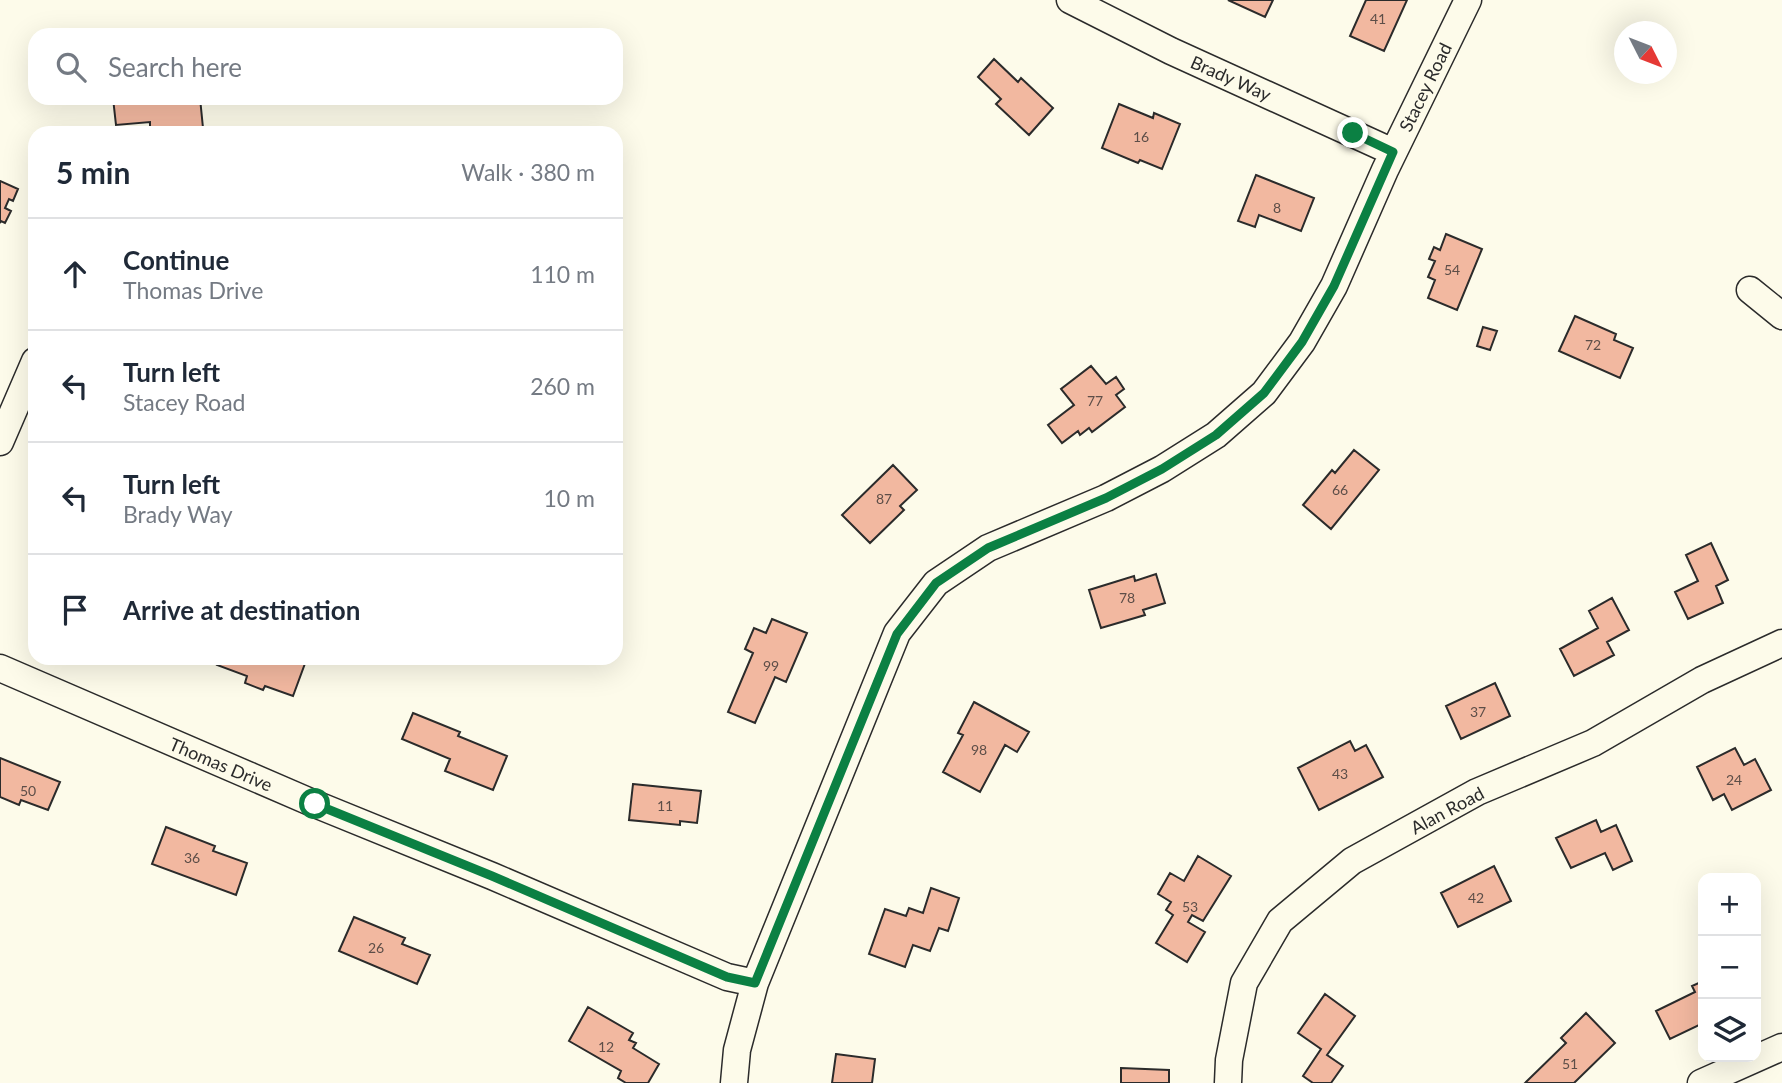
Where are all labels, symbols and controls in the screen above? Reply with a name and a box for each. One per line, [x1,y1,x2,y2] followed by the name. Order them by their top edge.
[1370,10,1386,27] house number: 41
[1614,21,1677,84] north arrow
[28,28,623,105] search box
[1394,39,1456,135] street label: Stacey Road
[52,48,90,86] icon: search
[108,51,242,83] text: Search here
[1187,51,1275,106] street label: Brady Way
[1337,117,1368,148] route end
[1133,128,1149,145] house number: 16
[56,154,130,190] text: 5 min
[461,158,595,186] text: Walk · 380 m
[1273,199,1281,216] house number: 8
[123,244,229,276] text: Continue
[56,255,94,293] icon: ahead
[530,260,595,288] text: 110 m
[1444,261,1460,278] house number: 54
[123,276,263,304] text: Thomas Drive
[1585,336,1601,353] house number: 72
[123,356,220,388] text: Turn left
[56,367,94,405] icon: left
[530,372,595,400] text: 260 m
[123,388,245,416] text: Stacey Road
[1087,392,1103,409] house number: 77
[123,468,220,500] text: Turn left
[56,479,94,517] icon: left
[1332,481,1348,498] house number: 66
[544,484,595,512] text: 10 m
[876,490,892,507] house number: 87
[123,500,233,528] text: Brady Way
[1119,589,1135,606] house number: 78
[56,591,94,629] icon: arrive
[123,594,360,626] text: Arrive at destination
[763,657,779,674] house number: 99
[1470,703,1486,720] house number: 37
[166,732,276,796] street label: Thomas Drive
[971,741,987,758] house number: 98
[1332,765,1348,782] house number: 43
[1726,771,1742,788] house number: 24
[20,782,36,799] house number: 50
[1407,782,1487,838] street label: Alan Road
[299,788,330,819] route start
[657,797,673,814] house number: 11
[184,849,200,866] house number: 36
[1698,873,1761,1062] map controls
[1698,873,1761,936] button: +
[1468,889,1484,906] house number: 42
[1182,898,1198,915] house number: 53
[1698,936,1761,999] button: −
[368,939,384,956] house number: 26
[1698,999,1761,1062] button: layers
[598,1038,614,1055] house number: 12
[1562,1055,1578,1072] house number: 51

